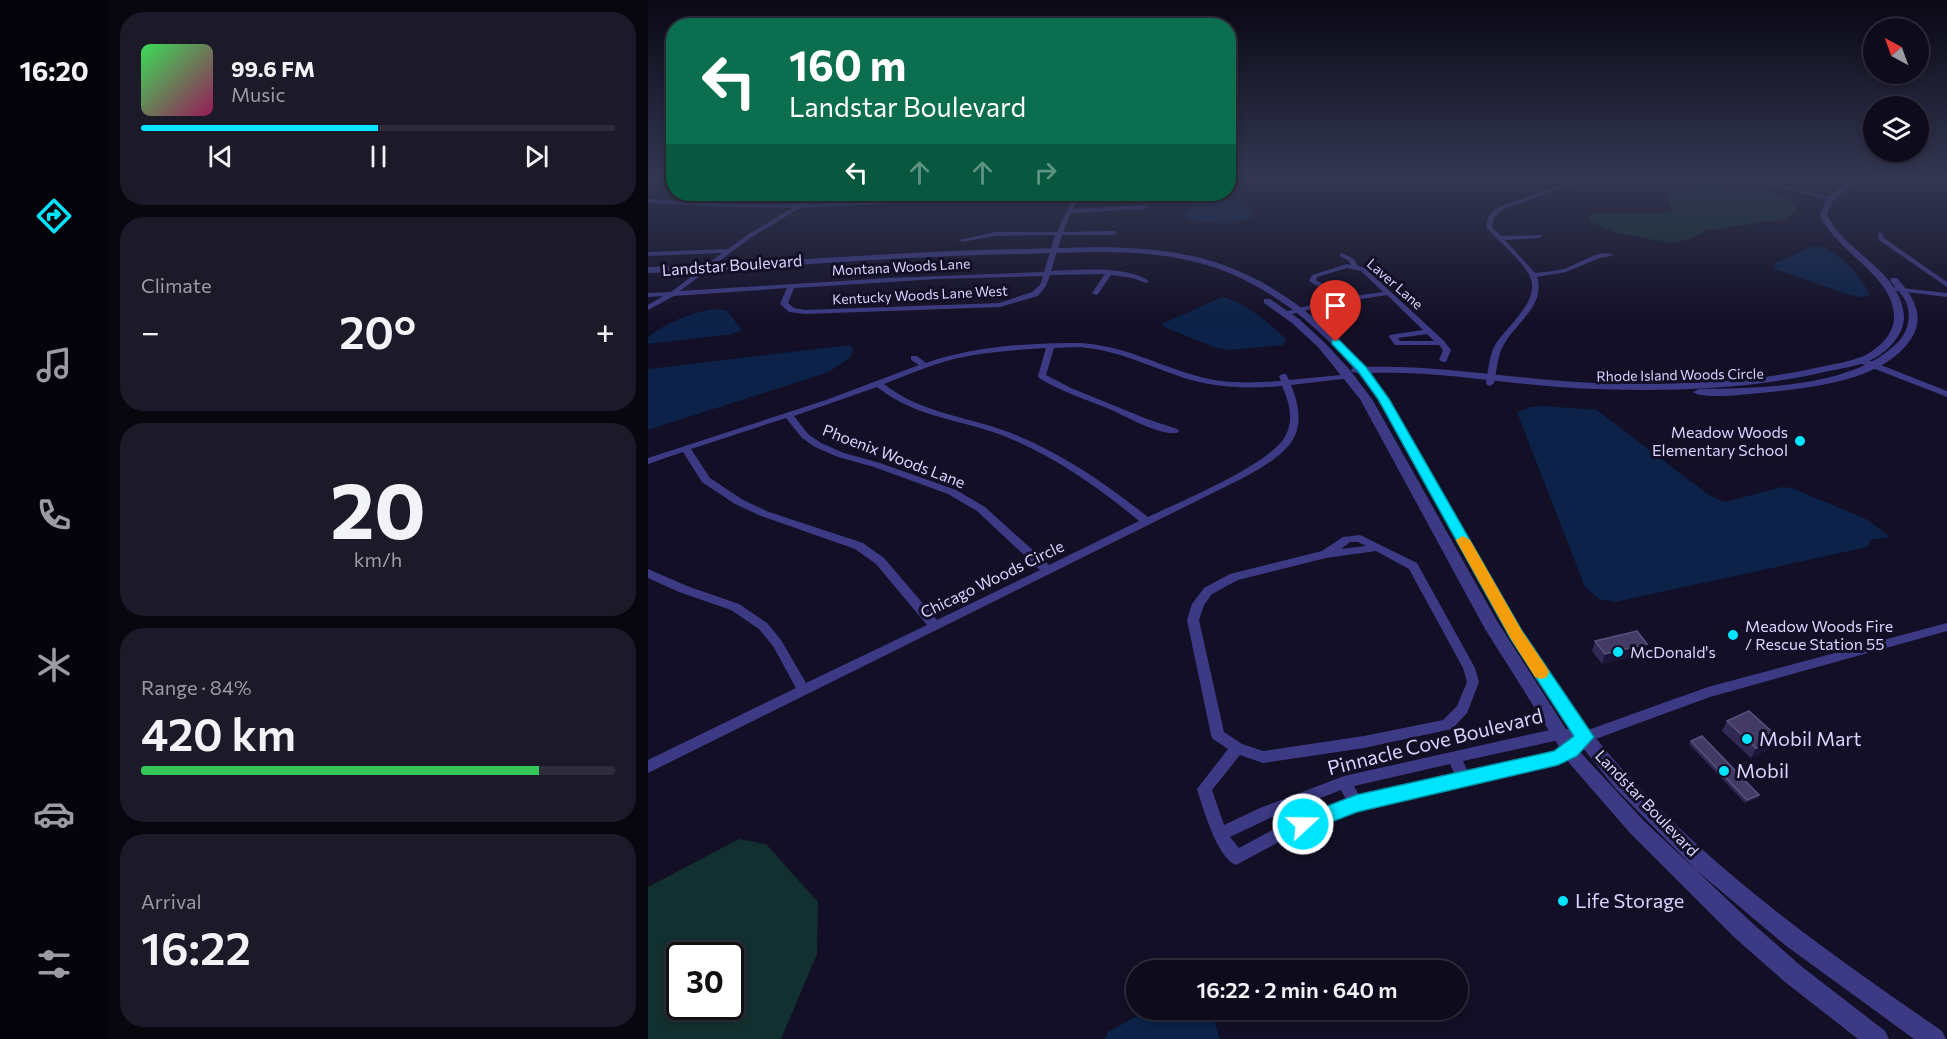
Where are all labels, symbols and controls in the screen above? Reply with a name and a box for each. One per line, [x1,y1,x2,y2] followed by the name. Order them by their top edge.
[1863,18,1929,84] north arrow
[1863,18,1929,162] map controls
[789,38,907,90] text: 160 m
[690,42,768,120] icon: left
[19,54,89,87] text: 16:20
[231,55,315,82] text: 99.6 FM
[231,82,285,106] text: Music
[789,90,1026,123] text: Landstar Boulevard
[1863,96,1929,162] button: layers
[204,140,237,173] icon: previous
[362,140,395,173] icon: pause
[520,140,553,173] icon: next
[840,156,873,189] icon: left
[903,156,936,189] icon: ahead
[966,156,999,189] icon: ahead
[1029,156,1062,189] icon: right
[33,195,75,237] icon: directions
[661,250,803,279] street label: Landstar Boulevard
[831,254,971,279] street label: Montana Woods Lane
[1364,255,1427,313] street label: Laver Lane
[141,273,211,297] text: Climate
[1310,280,1361,342] pin
[832,281,1008,308] street label: Kentucky Woods Lane West
[1319,289,1352,322] icon: arrive
[339,303,416,358] text: 20°
[141,310,160,351] text: −
[596,310,615,351] text: +
[33,344,75,386] icon: music
[1596,365,1764,384] street label: Rhode Island Woods Circle
[820,420,968,491] street label: Phoenix Woods Lane
[1652,422,1788,459] place label: Meadow Woods Elementary School
[1793,434,1807,448] marker: Meadow Woods Elementary School
[330,460,426,555] text: 20
[33,494,75,536] icon: phone
[917,536,1067,622] street label: Chicago Woods Circle
[354,547,402,571] text: km/h
[1745,616,1893,653] place label: Meadow Woods Fire / Rescue Station 55
[1726,628,1740,642] marker: Meadow Woods Fire / Rescue Station 55
[1630,642,1716,661] place label: McDonald's
[33,644,75,686] icon: climate
[1611,645,1625,659] marker: McDonald's
[141,675,252,699] text: Range · 84%
[1325,703,1545,779] street label: Pinnacle Cove Boulevard
[141,705,296,760] text: 420 km
[1759,726,1862,750] place label: Mobil Mart
[1740,732,1754,746] marker: Mobil Mart
[1592,746,1703,860] street label: Landstar Boulevard
[1736,758,1789,782] place label: Mobil
[1717,764,1731,778] marker: Mobil
[1271,792,1335,856] position arrow
[33,793,75,835] icon: car
[1575,888,1684,912] place label: Life Storage
[141,889,202,913] text: Arrival
[1556,894,1570,908] marker: Life Storage
[141,919,251,974] text: 16:22
[666,942,744,1020] speed limit sign: 30
[33,943,75,985] icon: filters
[1196,976,1398,1003] text: 16:22 · 2 min · 640 m

